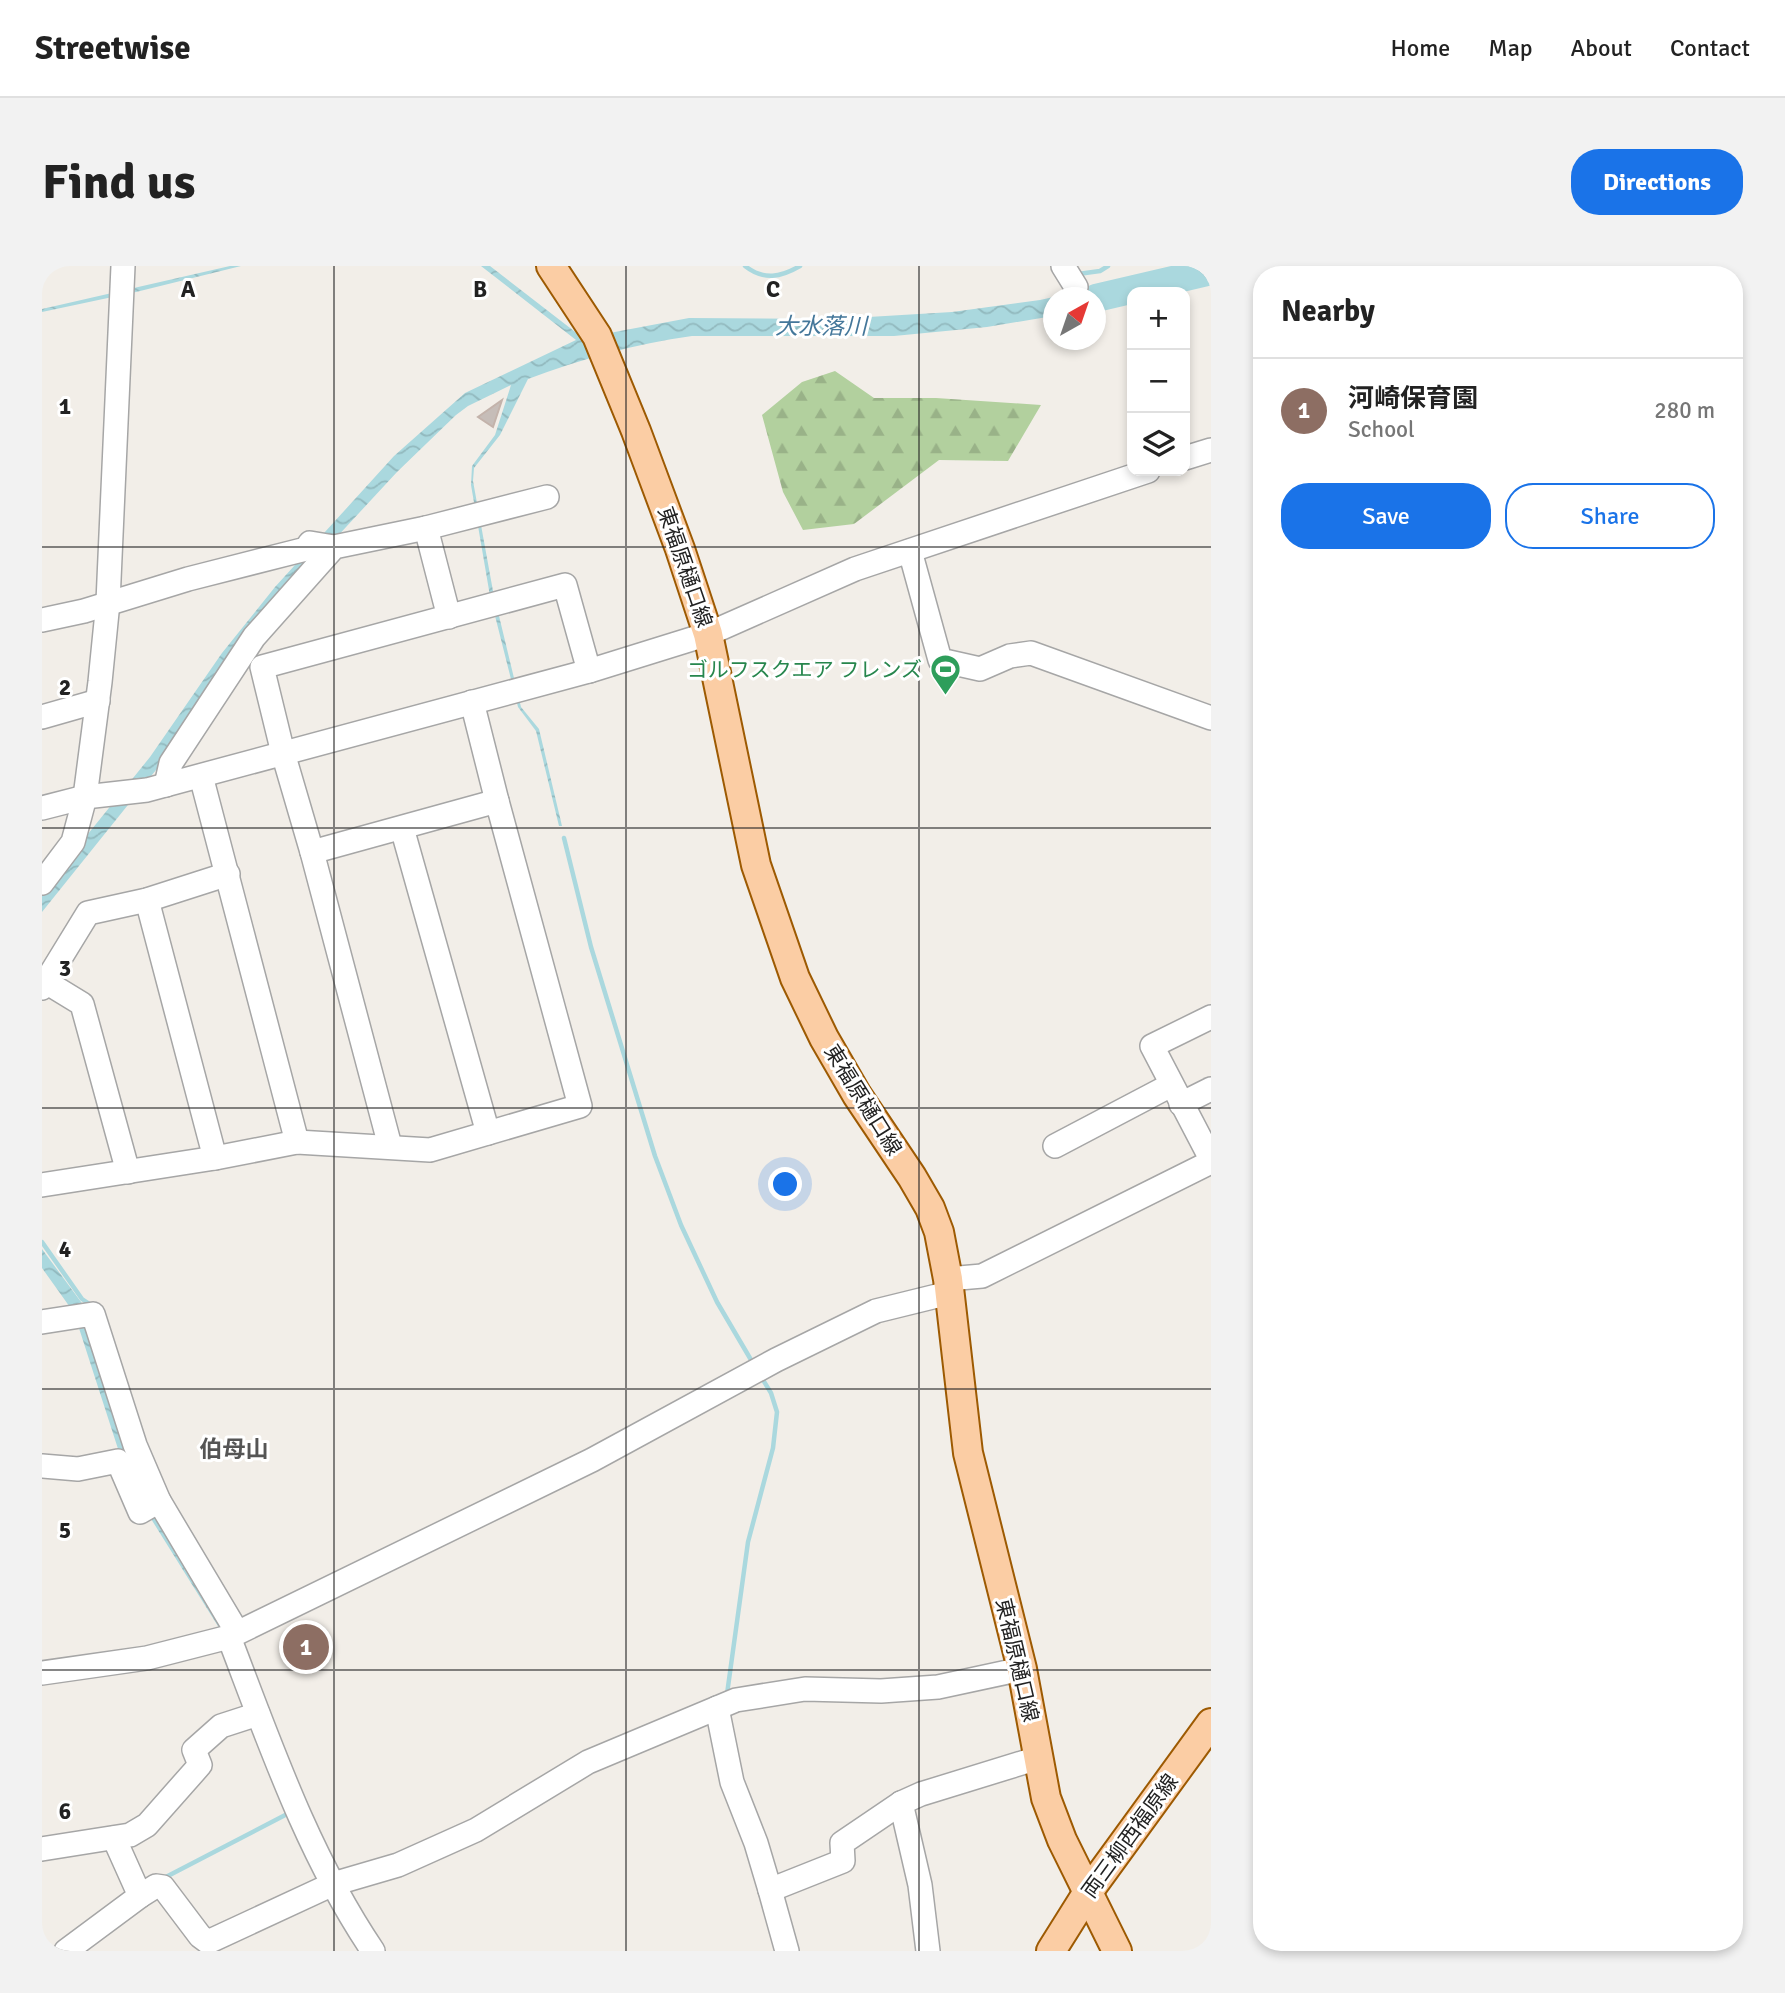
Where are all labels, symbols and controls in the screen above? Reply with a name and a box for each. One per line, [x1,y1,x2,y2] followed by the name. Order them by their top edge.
[35,28,191,69] text: Streetwise
[1390,33,1450,63] text: Home
[1488,33,1533,63] text: Map
[1571,33,1632,63] text: About
[1670,33,1750,63] text: Contact
[1571,149,1743,215] button: Directions
[42,152,195,212] text: Find us
[181,275,196,304] text: A
[473,275,487,304] text: B
[766,275,780,304] text: C
[1043,287,1106,350] north arrow
[1127,287,1190,476] map controls
[1127,287,1190,350] button: +
[1281,293,1375,330] text: Nearby
[775,312,870,341] water label: 大水落川
[1127,350,1190,413] button: −
[1348,383,1478,415] text: 河崎保育園
[59,392,71,421] text: 1
[1298,396,1310,425] text: 1
[1654,396,1715,425] text: 280 m
[1127,413,1190,476] button: layers
[1348,415,1415,444] text: School
[1281,483,1491,549] button: Save
[1505,483,1715,549] button: Share
[652,503,718,631] street label: 東福原樋口線
[928,653,962,697] sports icon: ゴルフスクエア フレンズ
[687,657,922,683] place label: ゴルフスクエア フレンズ
[59,673,71,702] text: 2
[59,954,71,983] text: 3
[819,1040,907,1160] street label: 東福原樋口線
[768,1167,802,1201] your location
[59,1235,71,1264] text: 4
[200,1435,269,1464] district label: 伯母山
[59,1516,71,1545] text: 5
[990,1596,1044,1724] street label: 東福原樋口線
[283,1621,329,1673] pin: 1
[1076,1769,1184,1903] street label: 両三柳西福原線
[59,1797,71,1826] text: 6

